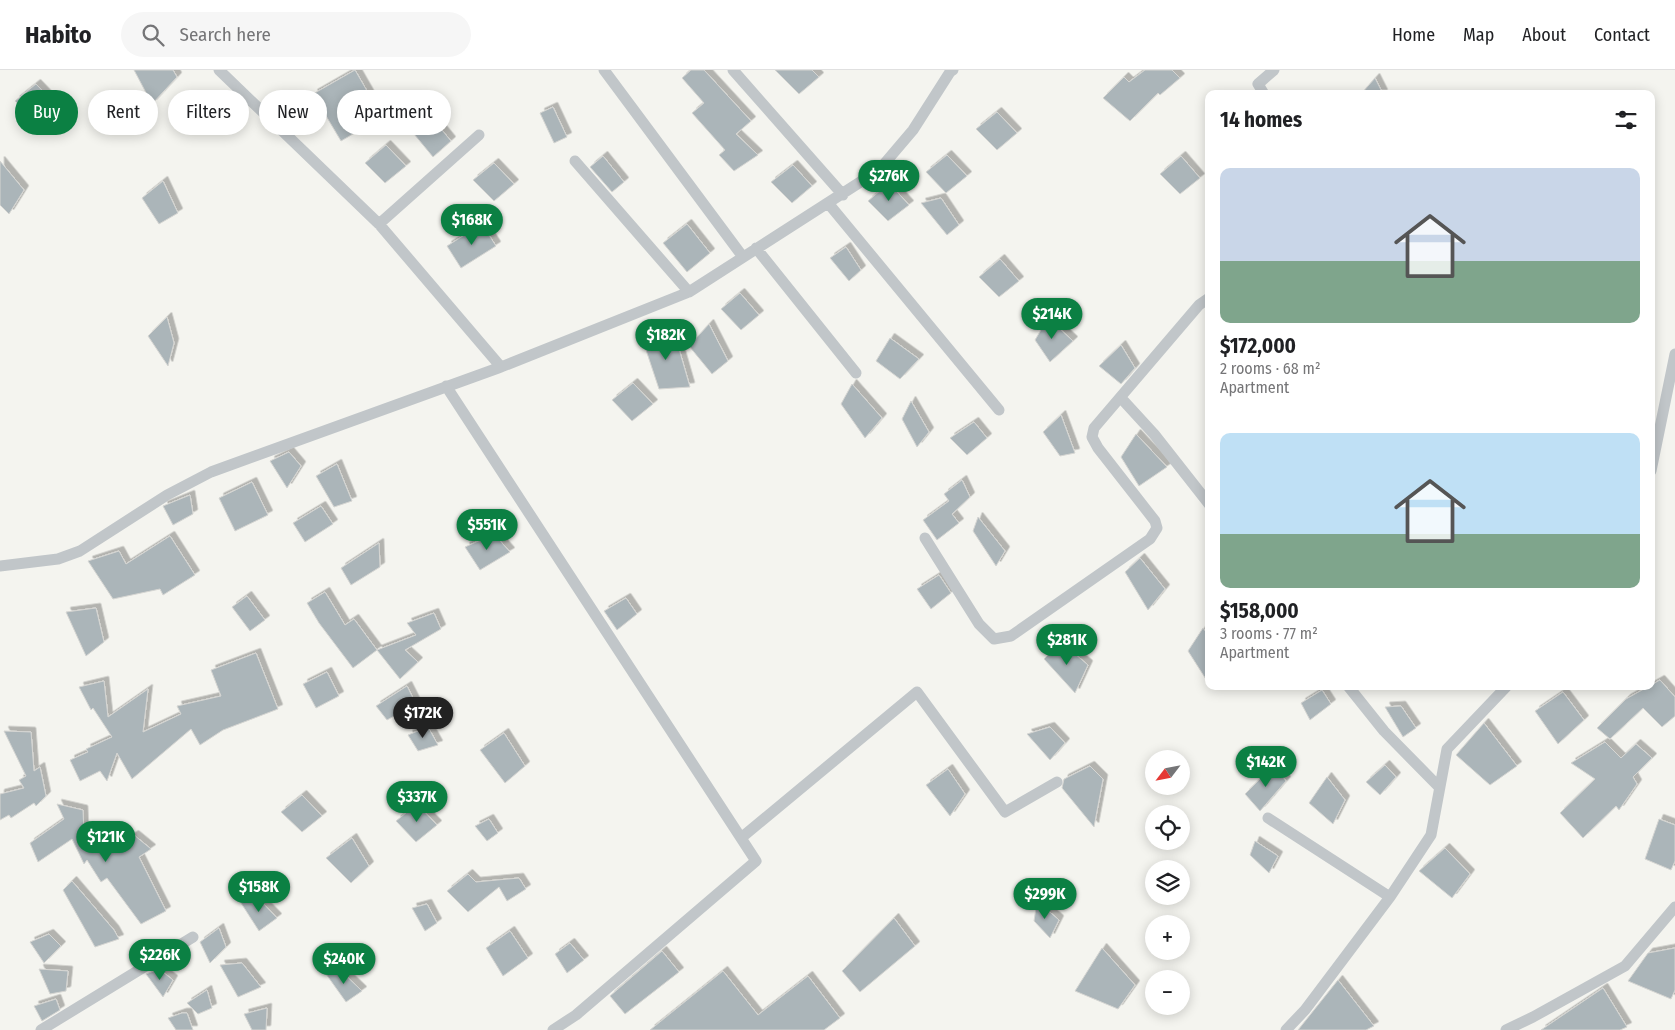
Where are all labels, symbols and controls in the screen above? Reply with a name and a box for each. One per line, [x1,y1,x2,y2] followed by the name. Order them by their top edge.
[121,12,471,57] search box
[25,21,91,49] text: Habito
[139,21,167,49] icon: search
[179,23,271,46] text: Search here
[1392,24,1435,46] text: Home
[1463,24,1494,46] text: Map
[1522,24,1566,46] text: About
[1594,24,1650,46] text: Contact
[15,90,78,135] chip: Buy
[88,90,158,135] chip: Rent
[168,90,249,135] chip: Filters
[259,90,327,135] chip: New
[337,90,451,135] chip: Apartment
[1612,106,1640,134] icon: filters
[1220,107,1302,133] text: 14 homes
[854,160,924,202] pin: $276K
[869,166,909,185] text: $276K
[1385,201,1475,291] icon: home
[437,204,507,246] pin: $168K
[452,210,492,229] text: $168K
[1017,298,1087,340] pin: $214K
[1032,304,1072,323] text: $214K
[631,318,701,361] pin: $182K
[646,325,686,344] text: $182K
[1220,333,1296,359] text: $172,000
[1220,359,1321,378] text: 2 rooms · 68 m²
[1220,378,1289,397] text: Apartment
[1385,466,1475,556] icon: home
[452,508,522,551] pin: $551K
[468,515,506,534] text: $551K
[1220,598,1299,624] text: $158,000
[1032,624,1102,666] pin: $281K
[1220,624,1318,643] text: 3 rooms · 77 m²
[1047,630,1087,649] text: $281K
[1220,643,1289,662] text: Apartment
[388,696,458,739] pin: $172K
[404,703,442,722] text: $172K
[1231,746,1301,788] pin: $142K
[1145,750,1190,795] north arrow
[1145,750,1190,1015] map controls
[1247,752,1285,771] text: $142K
[382,780,452,823] pin: $337K
[397,787,437,806] text: $337K
[1145,805,1190,850] button: locate
[71,820,141,863] pin: $121K
[87,827,125,846] text: $121K
[1145,860,1190,905] button: layers
[224,870,294,913] pin: $158K
[239,877,279,896] text: $158K
[1010,878,1080,920] pin: $299K
[1025,884,1065,903] text: $299K
[1145,915,1190,960] button: +
[125,938,195,981] pin: $226K
[309,942,379,985] pin: $240K
[140,945,180,964] text: $226K
[323,949,365,968] text: $240K
[1145,970,1190,1015] button: −

